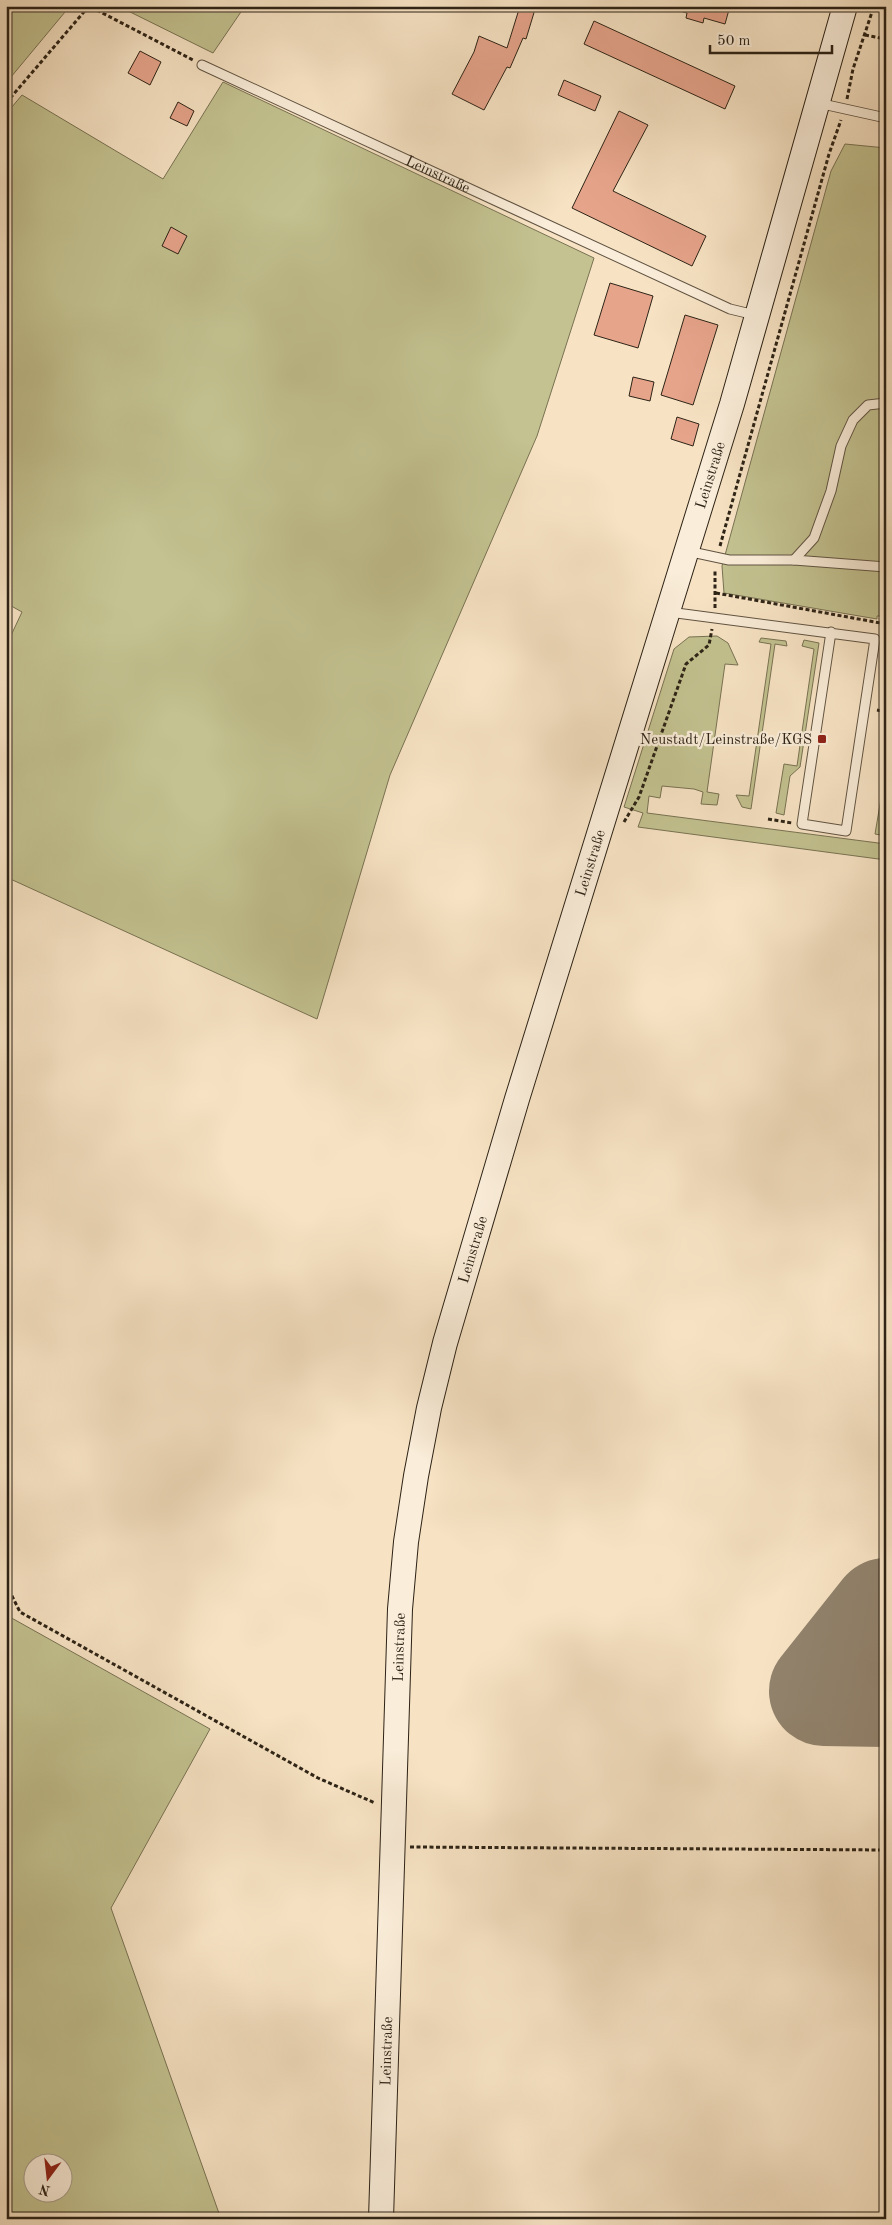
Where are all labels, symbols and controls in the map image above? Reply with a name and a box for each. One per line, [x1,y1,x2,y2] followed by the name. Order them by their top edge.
[710,22,832,54] scale bar
[717,34,751,49] text: 50 m
[403,154,472,197] street label: Leinstraße
[694,440,729,511] street label: Leinstraße
[640,733,812,748] place label: Neustadt/Leinstraße/KGS
[816,733,828,745] marker: Neustadt/Leinstraße/KGS
[574,828,609,899] street label: Leinstraße
[457,1214,491,1285] street label: Leinstraße
[392,1612,409,1682] street label: Leinstraße
[379,2016,396,2086] street label: Leinstraße
[22,2152,72,2202] north arrow
[38,2181,52,2198] text: N

